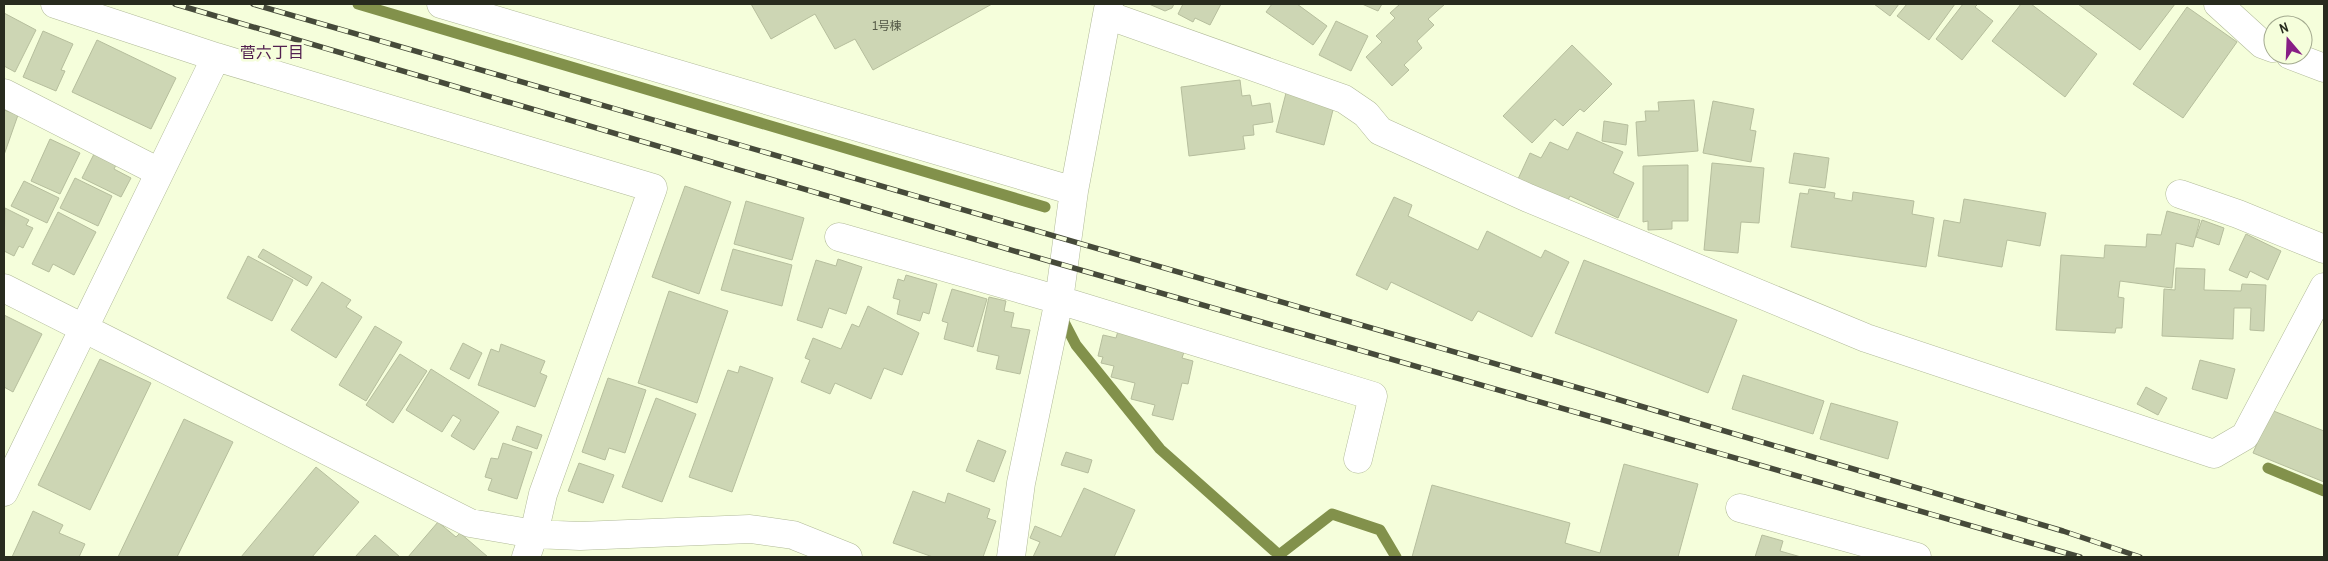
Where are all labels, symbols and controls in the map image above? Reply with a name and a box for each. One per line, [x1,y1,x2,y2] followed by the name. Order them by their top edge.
[2263,15,2313,65] north arrow
[872,18,902,34] house number: 1号棟
[2277,18,2291,38] text: N
[240,41,304,63] district label: 菅六丁目

